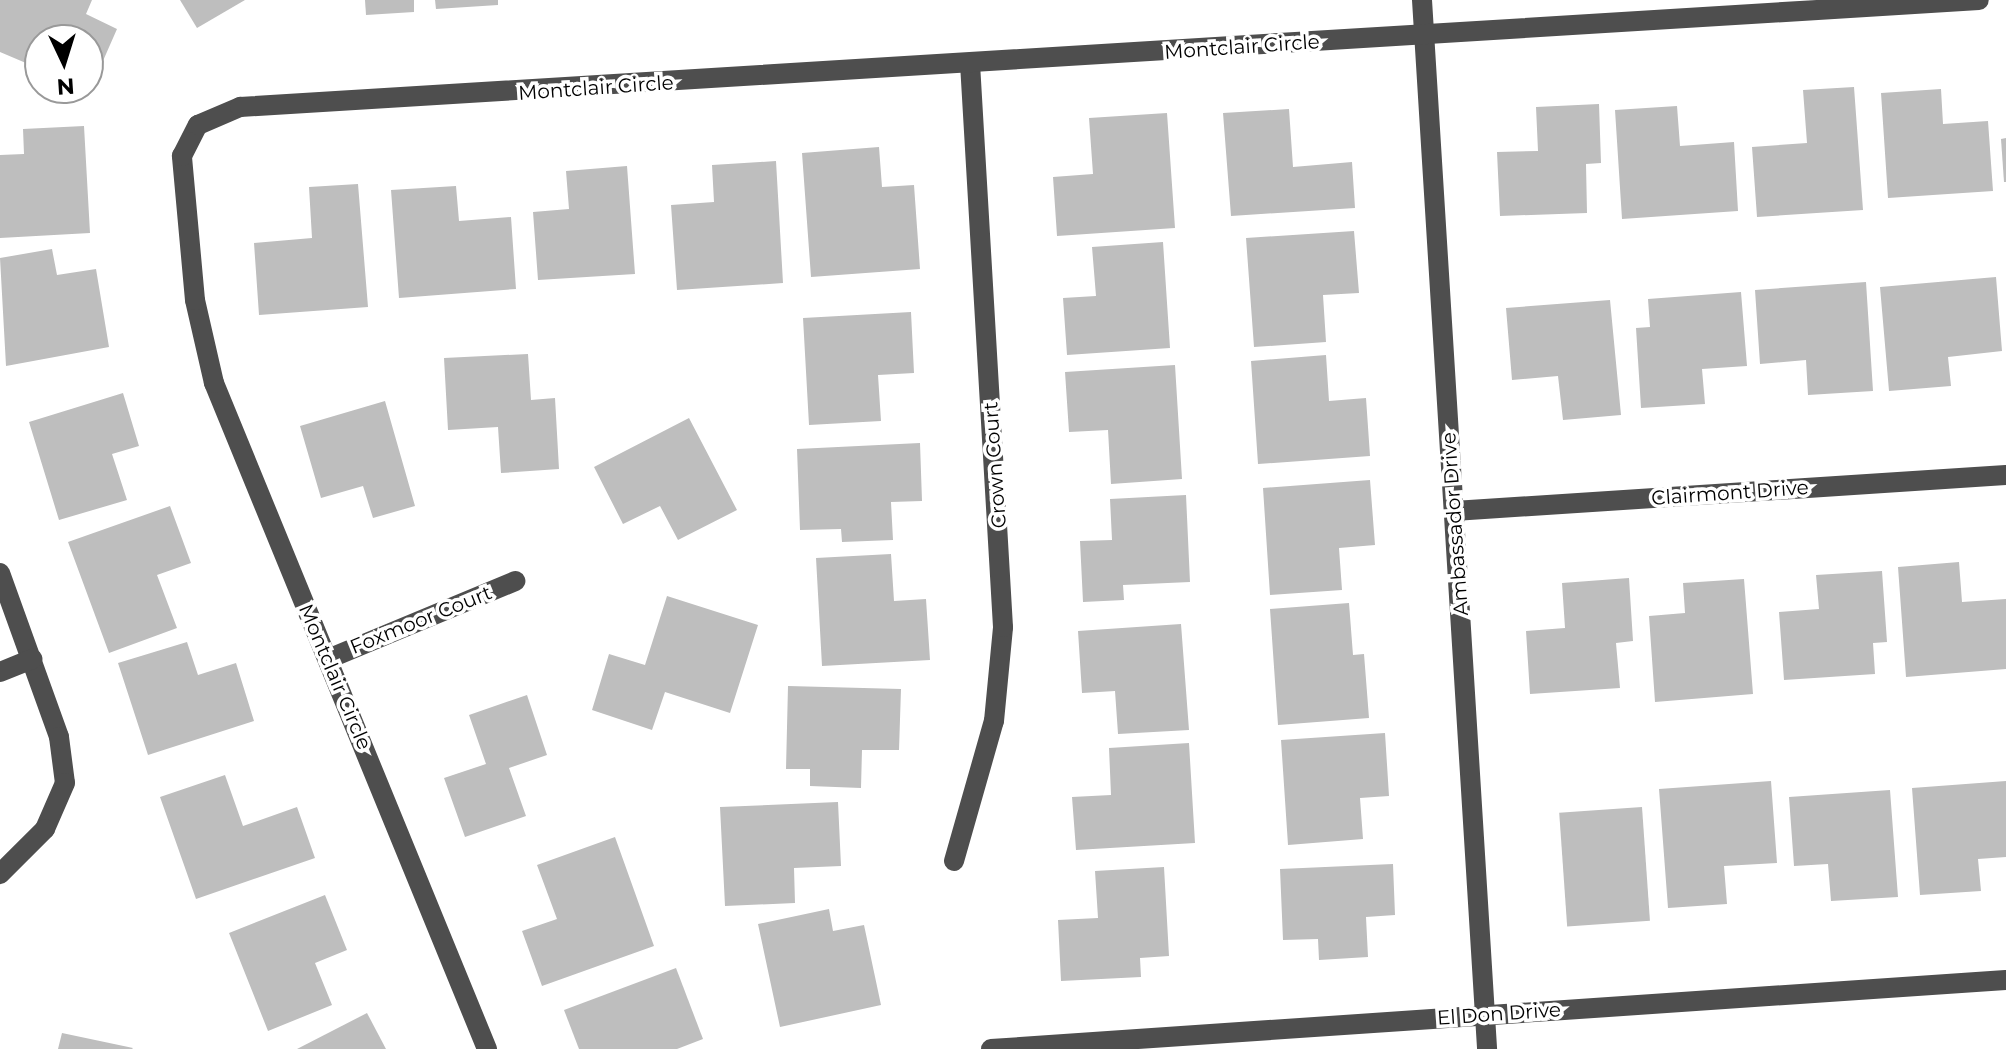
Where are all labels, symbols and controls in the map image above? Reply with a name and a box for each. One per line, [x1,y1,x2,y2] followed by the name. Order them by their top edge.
[24,24,104,104] north arrow
[1163,30,1321,64] street label: Montclair Circle
[517,71,675,105] street label: Montclair Circle
[56,72,75,101] text: N
[979,401,1011,529] street label: Crown Court
[1437,431,1473,617] street label: Ambassador Drive
[1651,476,1809,510] street label: Clairmont Drive
[347,581,495,659] street label: Foxmoor Court
[294,601,376,753] street label: Montclair Circle
[1436,998,1562,1030] street label: El Don Drive

